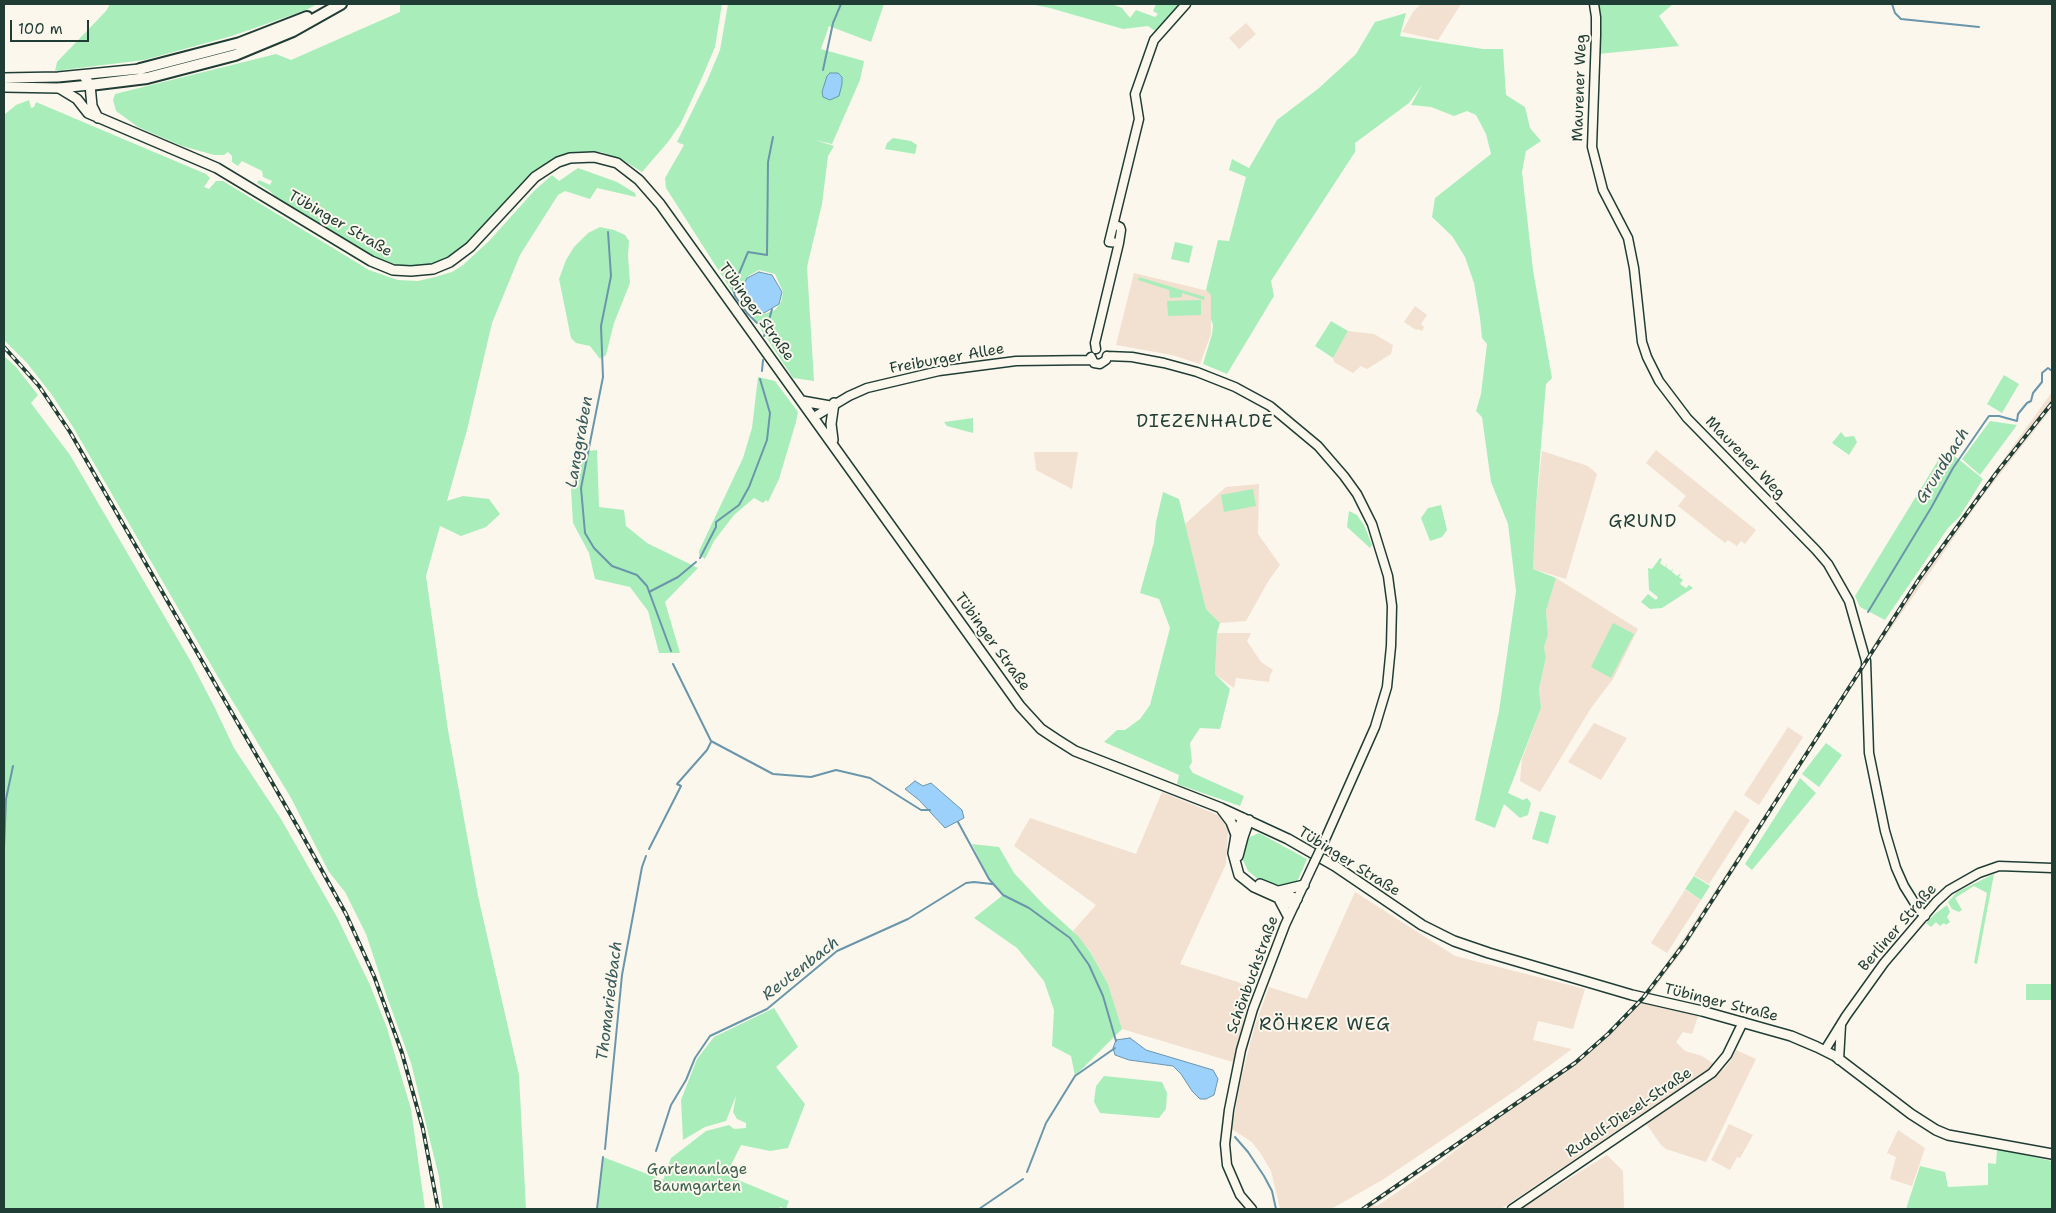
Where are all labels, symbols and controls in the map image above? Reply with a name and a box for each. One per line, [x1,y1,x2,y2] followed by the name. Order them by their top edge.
[12,10,91,42] scale bar
[18,19,63,39] text: 100 m
[1569,34,1591,142] street label: Maurener Weg
[285,187,395,261] street label: Tübinger Straße
[714,259,798,365] street label: Tübinger Straße
[888,340,1006,378] street label: Freiburger Allee
[563,395,597,489] water label: Langgraben
[1135,411,1275,433] district label: DIEZENHALDE
[1701,413,1789,503] street label: Maurener Weg
[1912,425,1974,507] water label: Grundbach
[1608,511,1678,533] district label: GRUND
[950,589,1034,695] street label: Tübinger Straße
[1295,823,1403,901] street label: Tübinger Straße
[1855,881,1941,975] street label: Berliner Straße
[1223,914,1283,1036] street label: Schönbuchstraße
[759,933,843,1005] water label: Reutenbach
[593,940,627,1062] water label: Thomariedbach
[1662,980,1780,1026] street label: Tübinger Straße
[1258,1014,1392,1036] district label: RÖHRER WEG
[1563,1064,1695,1162] street label: Rudolf-Diesel-Straße
[647,1161,747,1196] park label: Gartenanlage Baumgarten

